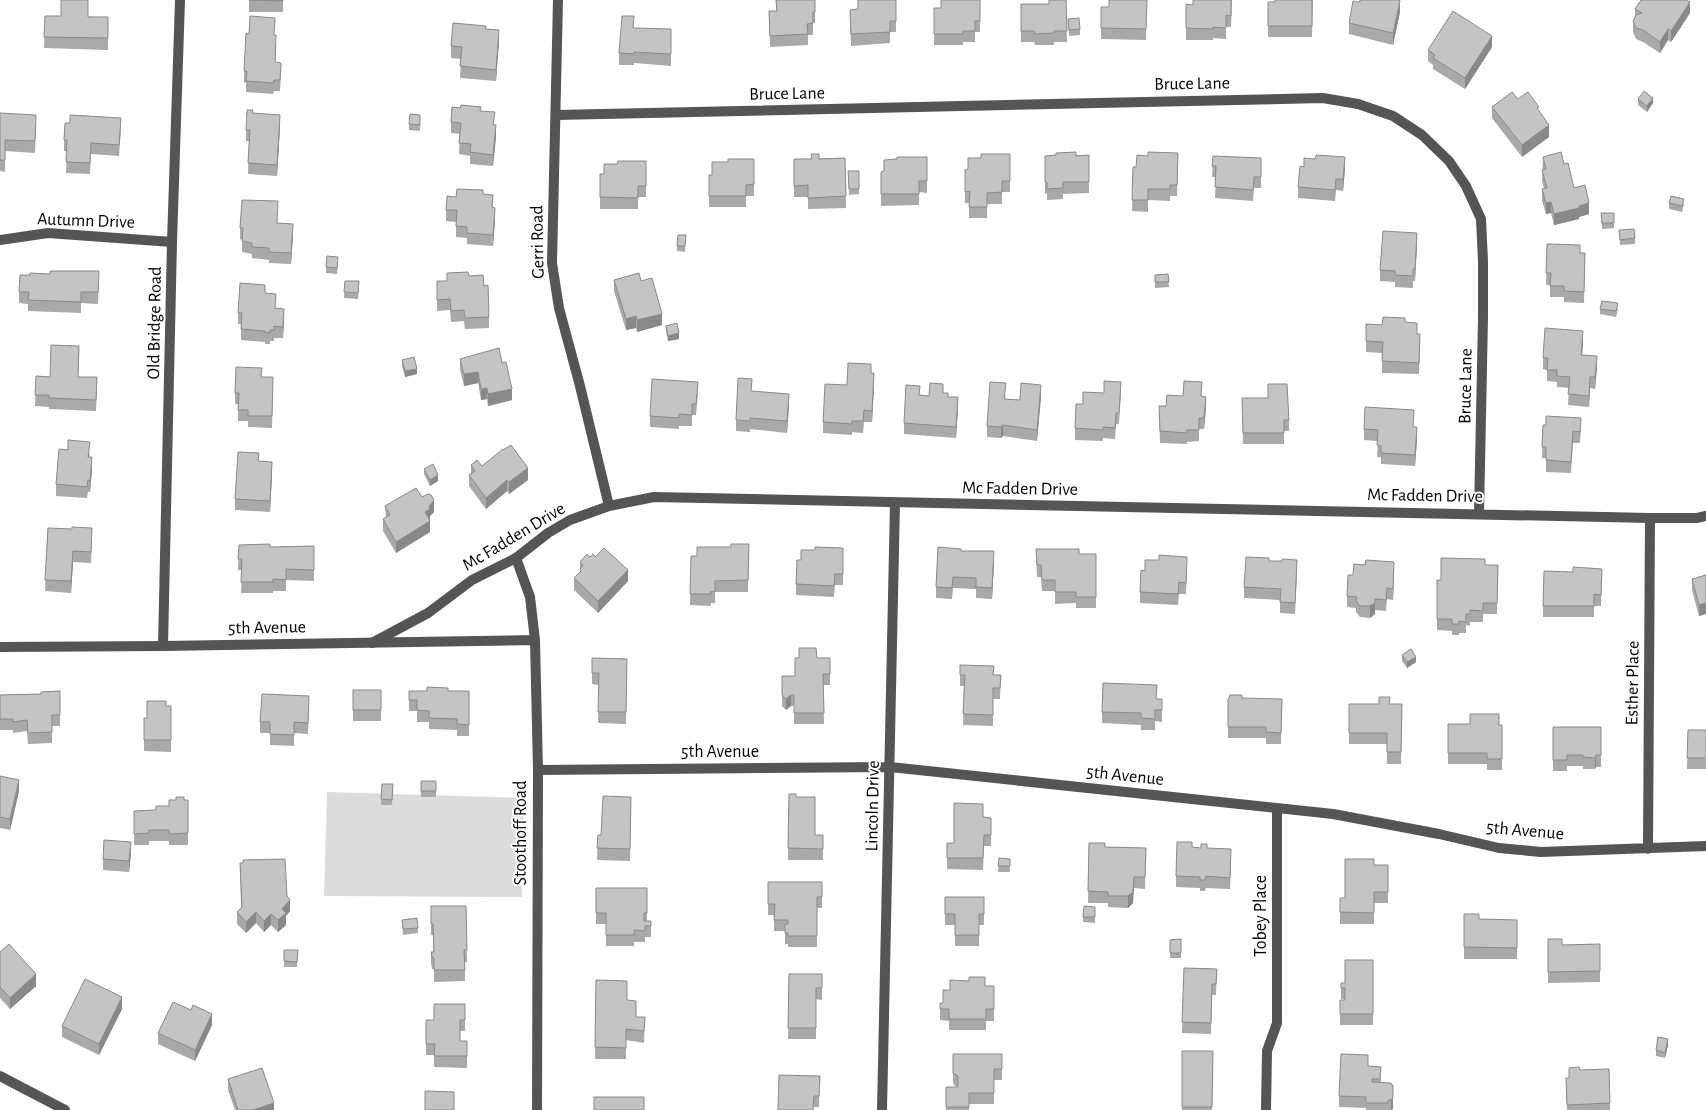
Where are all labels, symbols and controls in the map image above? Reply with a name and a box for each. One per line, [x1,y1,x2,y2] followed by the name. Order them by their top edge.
[1154,74,1230,94] street label: Bruce Lane
[749,84,825,104] street label: Bruce Lane
[528,205,548,279] street label: Gerri Road
[37,210,135,232] street label: Autumn Drive
[145,266,165,380] street label: Old Bridge Road
[1456,348,1476,424] street label: Bruce Lane
[962,479,1078,499] street label: Mc Fadden Drive
[1367,486,1483,506] street label: Mc Fadden Drive
[460,499,568,575] street label: Mc Fadden Drive
[228,618,306,638] street label: 5th Avenue
[1623,640,1643,726] street label: Esther Place
[681,743,759,761] street label: 5th Avenue
[863,760,883,852] street label: Lincoln Drive
[1085,763,1165,789] street label: 5th Avenue
[512,781,530,885] street label: Stoothoff Road
[1485,819,1565,843] street label: 5th Avenue
[1252,875,1270,957] street label: Tobey Place

